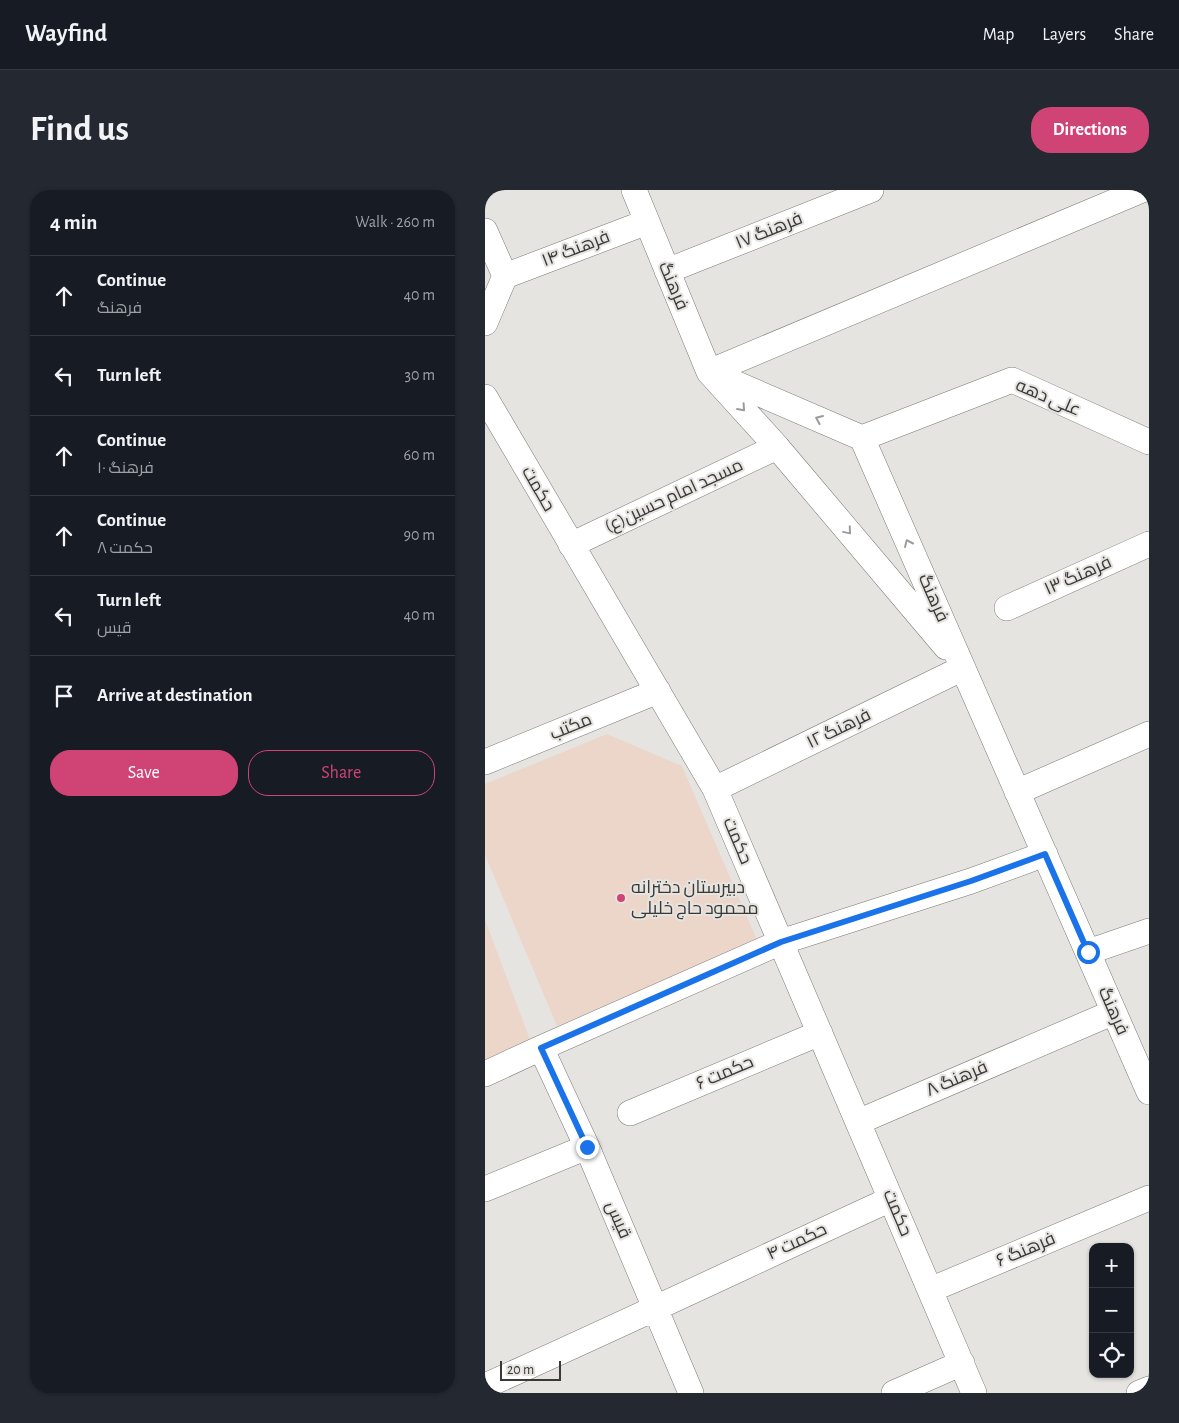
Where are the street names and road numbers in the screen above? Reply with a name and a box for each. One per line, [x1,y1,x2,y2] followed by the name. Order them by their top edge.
[733,209,805,253] street label: فرهنگ ۱۷
[540,228,613,271] street label: فرهنگ ۱۴
[654,259,691,313] street label: فرهنگ
[1013,376,1083,421] street label: علی دهه
[602,456,747,538] street label: مسجد امام حسین(ع)
[518,463,558,515] street label: حکمت
[1042,553,1115,600] street label: فرهنگ ۱۳
[914,571,952,625] street label: فرهنگ
[804,706,874,753] street label: فرهنگ ۱۲
[548,711,594,743] street label: مکتب
[719,815,755,867] street label: حکمت
[1094,984,1132,1038] street label: فرهنگ
[694,1053,756,1093] street label: حکمت ۶
[924,1058,991,1101] street label: فرهنگ ۸
[879,1187,915,1239] street label: حکمت
[601,1199,634,1242] street label: قیس
[764,1220,830,1264] street label: حکمت ۴
[994,1230,1059,1271] street label: فرهنگ ۶

